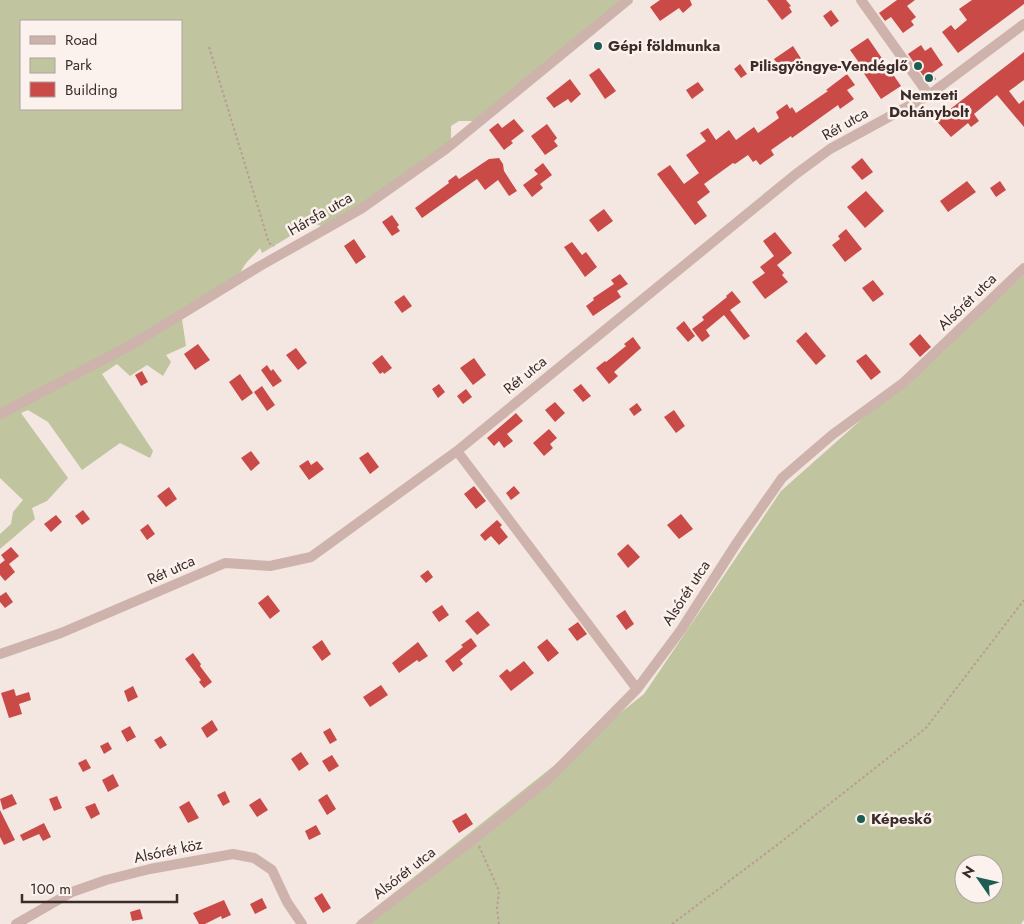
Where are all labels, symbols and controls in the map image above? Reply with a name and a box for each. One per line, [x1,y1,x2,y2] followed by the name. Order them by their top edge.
[20,20,182,110] legend
[65,29,97,51] text: Road
[608,35,720,57] place label: Gépi földmunka
[592,40,604,52] marker: Gépi földmunka
[65,54,92,76] text: Park
[750,55,908,77] place label: Pilisgyöngye-Vendéglő
[912,60,924,72] marker: Pilisgyöngye-Vendéglő
[923,72,935,84] marker: Nemzeti Dohánybolt
[65,79,117,101] text: Building
[889,84,969,123] place label: Nemzeti Dohánybolt
[818,102,872,146] street label: Rét utca
[284,187,356,241] street label: Hársfa utca
[933,268,1001,336] street label: Alsórét utca
[499,351,551,399] street label: Rét utca
[144,550,198,590] street label: Rét utca
[657,556,715,630] street label: Alsórét utca
[871,808,932,830] place label: Képeskő
[855,813,867,825] marker: Képeskő
[132,833,204,869] street label: Alsórét köz
[368,841,440,905] street label: Alsórét utca
[954,854,1004,904] north arrow
[957,862,980,882] text: N
[22,872,178,904] scale bar
[30,878,71,900] text: 100 m

